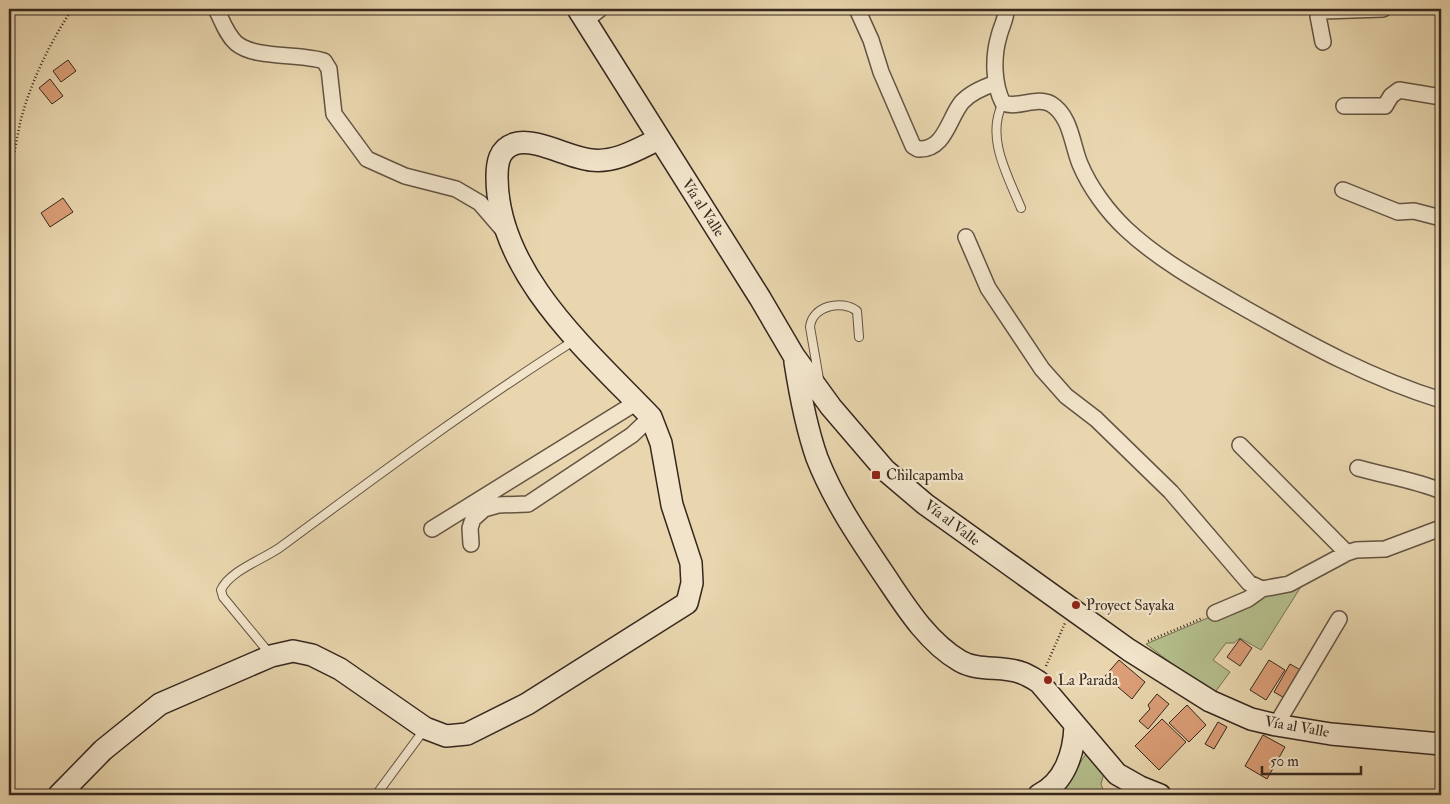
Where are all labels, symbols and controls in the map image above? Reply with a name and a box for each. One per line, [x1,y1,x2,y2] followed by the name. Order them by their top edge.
[677,175,729,241] street label: Vía al Valle
[886,466,965,486] place label: Chilcapamba
[870,469,882,481] marker: Chilcapamba
[920,496,984,550] street label: Vía al Valle
[1086,596,1175,615] place label: Proyect Sayaka
[1070,599,1082,611] marker: Proyect Sayaka
[1058,671,1119,690] place label: La Parada
[1042,674,1054,686] marker: La Parada
[1263,712,1331,742] street label: Vía al Valle
[1262,744,1361,776] scale bar
[1270,752,1299,771] text: 50 m

